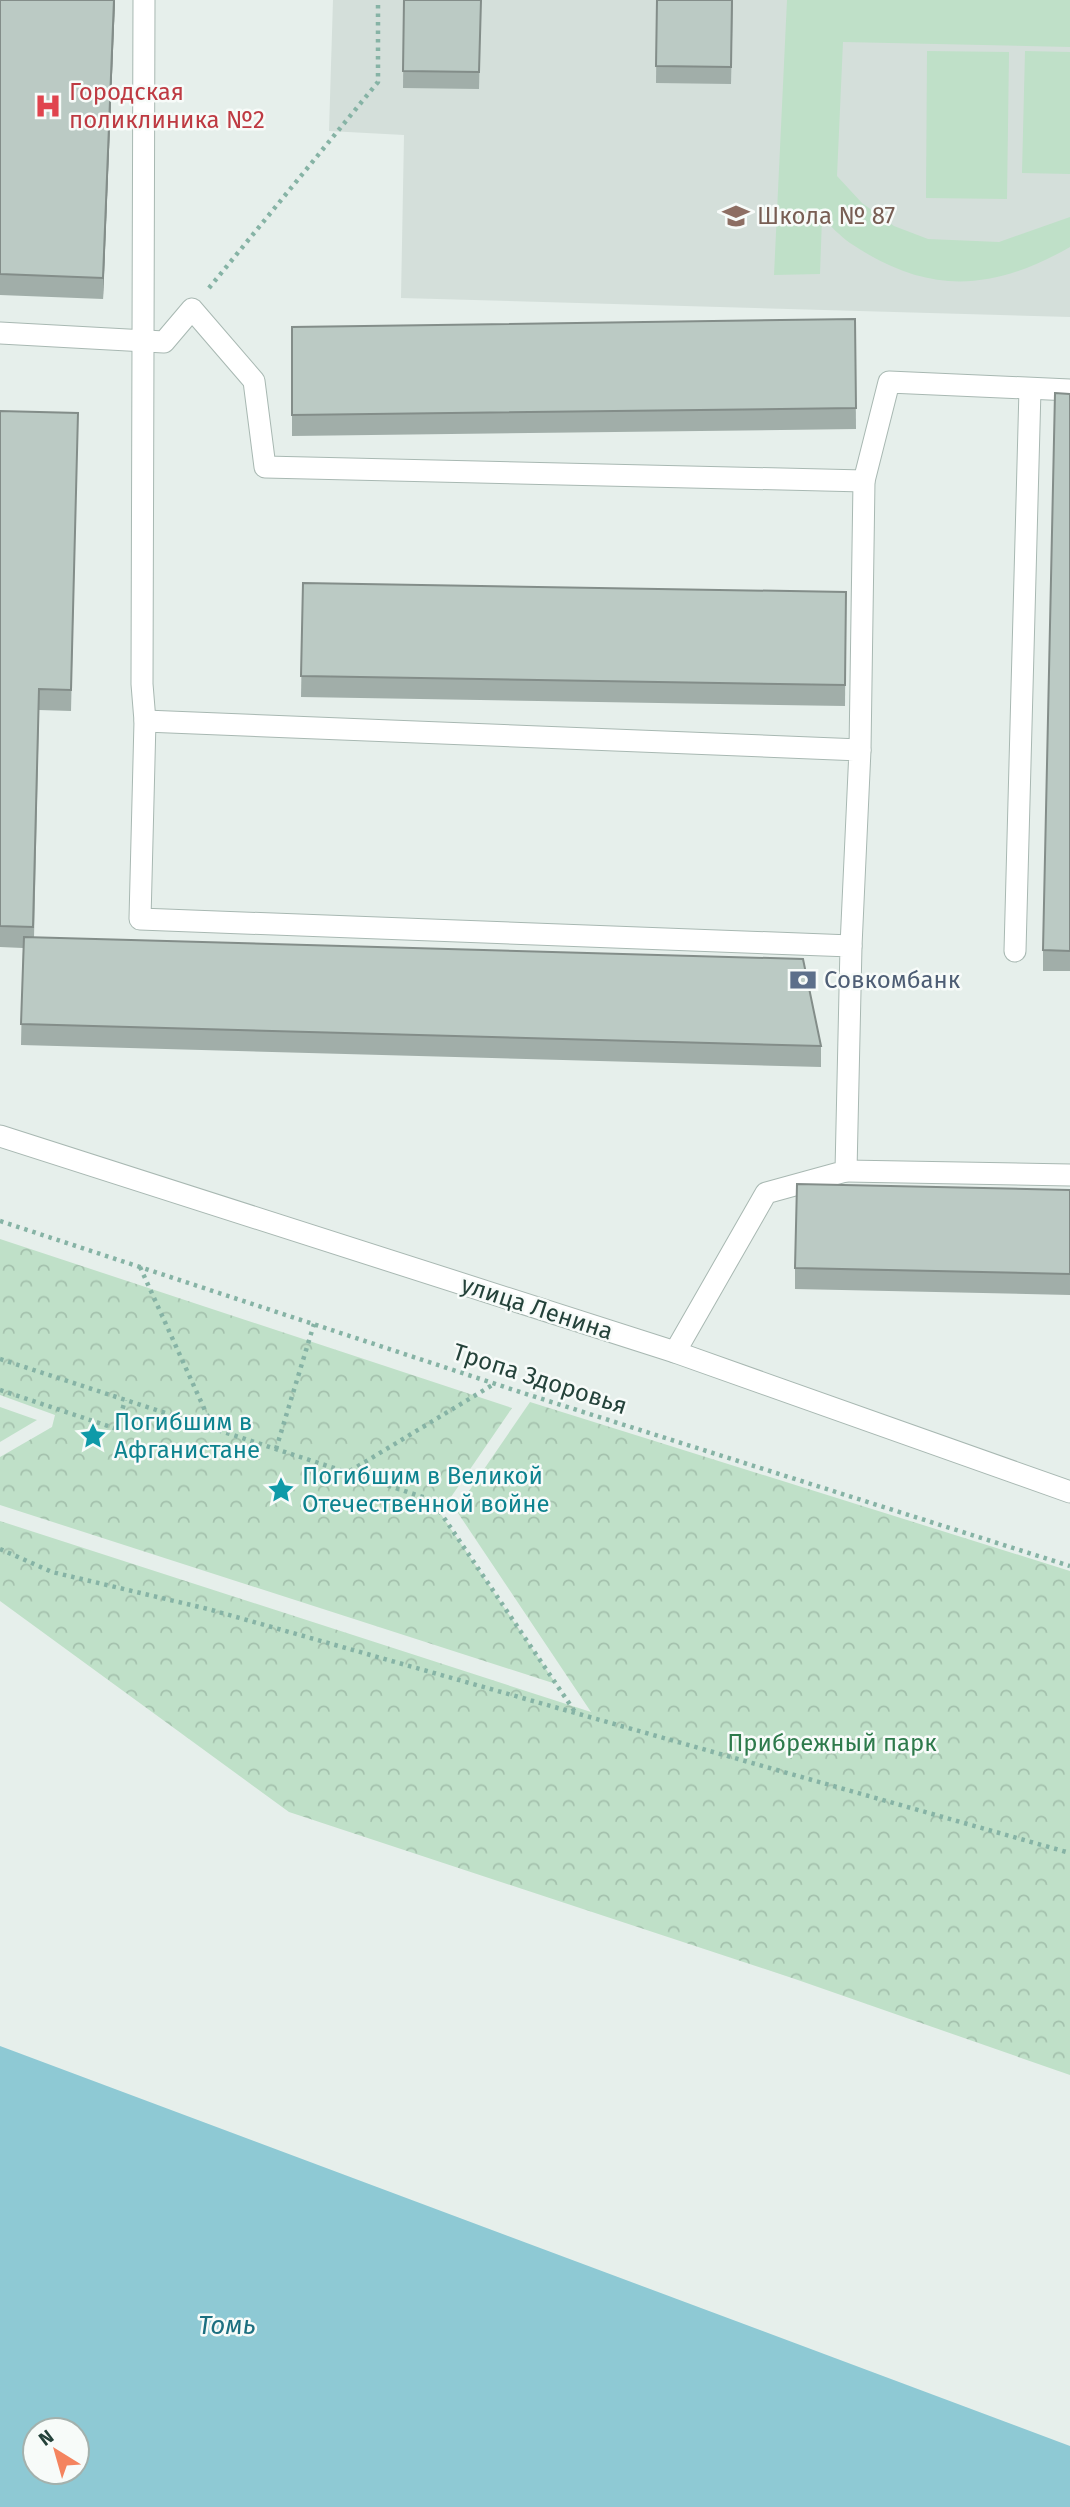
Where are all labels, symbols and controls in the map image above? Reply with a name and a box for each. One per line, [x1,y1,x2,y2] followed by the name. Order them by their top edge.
[69,78,265,134] place label: Городская поликлиника №2
[33,91,63,121] hospital icon: Городская поликлиника №2
[721,201,751,231] school or university icon: Школа № 87
[757,202,895,230] place label: Школа № 87
[788,965,818,995] bank icon: Совкомбанк
[824,966,961,994] place label: Совкомбанк
[458,1270,616,1346] street label: улица Ленина
[449,1338,631,1420] street label: Тропа Здоровья
[114,1408,260,1464] place label: Погибшим в Афганистане
[78,1421,108,1451] place icon: Погибшим в Афганистане
[302,1462,549,1518] place label: Погибшим в Великой Отечественной войне
[266,1475,296,1505] place icon: Погибшим в Великой Отечественной войне
[727,1729,937,1757] park label: Прибрежный парк
[198,2310,256,2341] water label: Томь
[21,2416,91,2486] north arrow
[34,2425,58,2451] text: N

